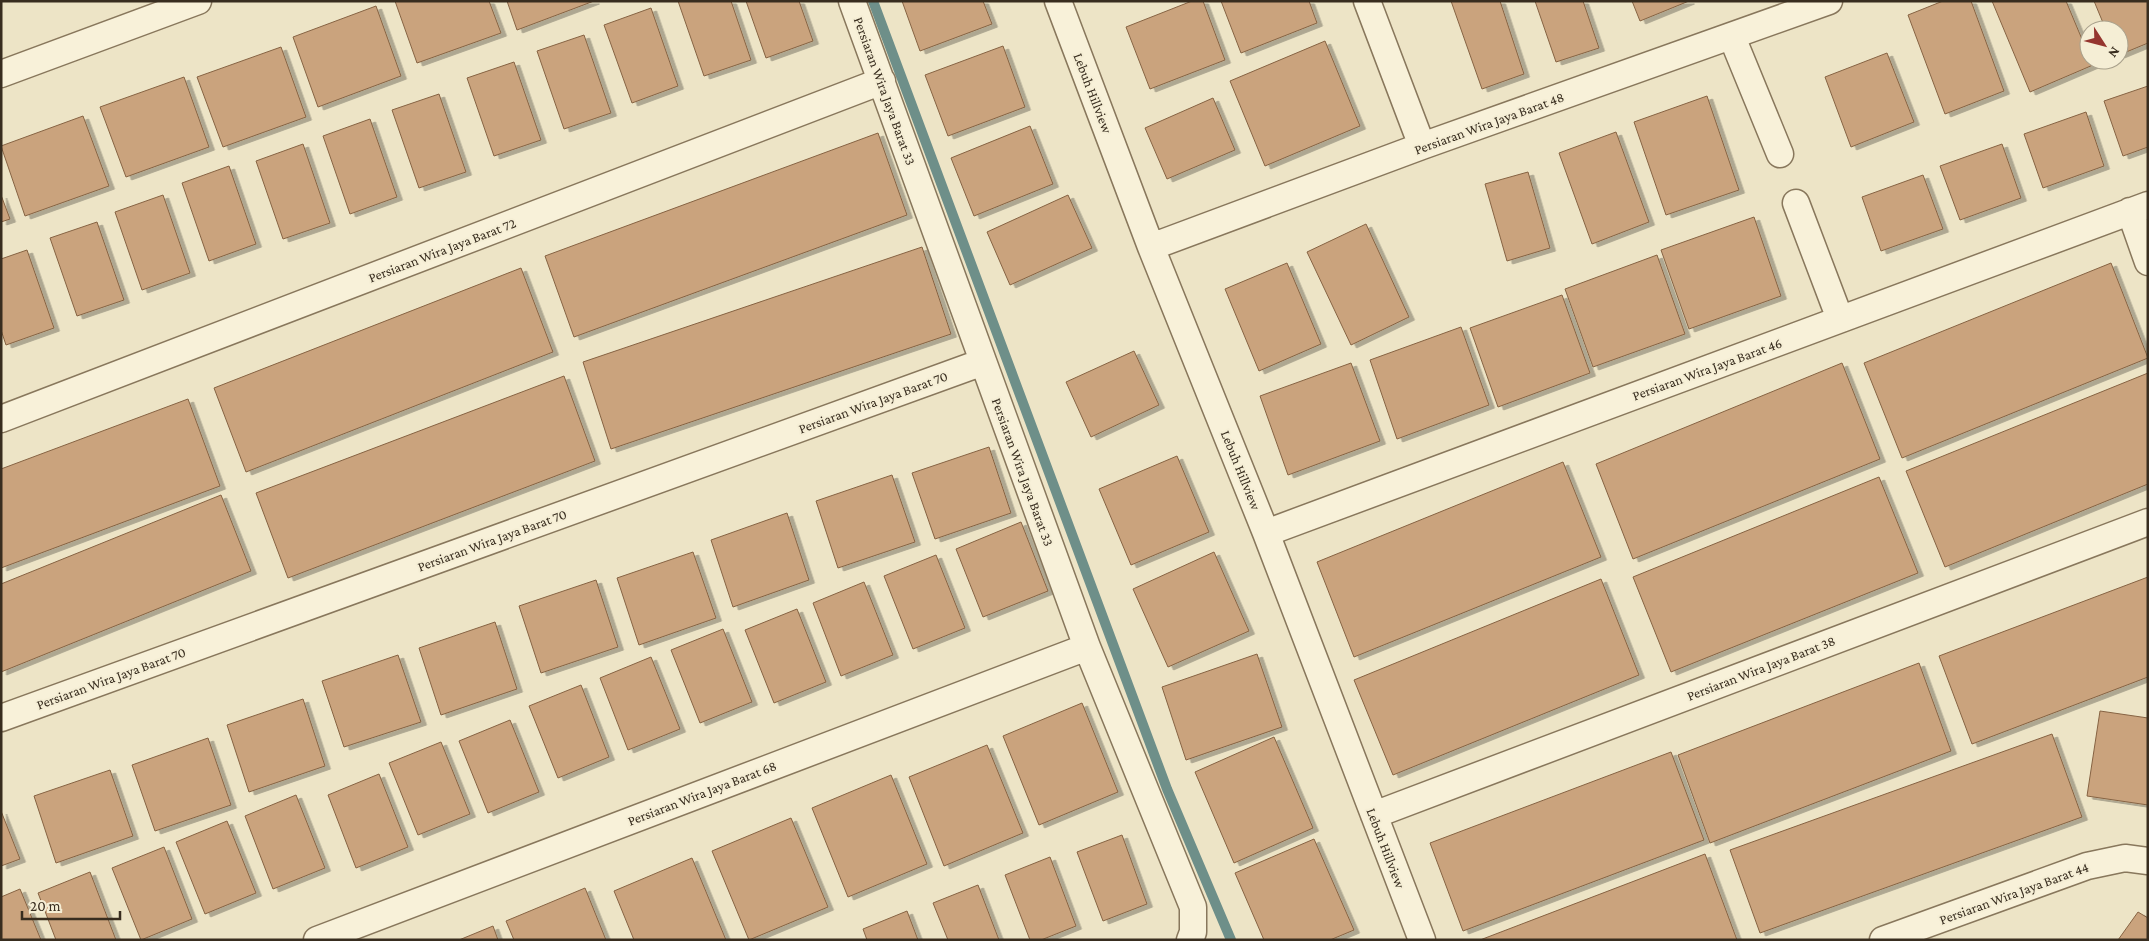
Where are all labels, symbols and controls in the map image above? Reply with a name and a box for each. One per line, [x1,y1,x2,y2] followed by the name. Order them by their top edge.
[851,15,919,167] street label: Persiaran Wira Jaya Barat 33
[2079,20,2129,70] north arrow
[2105,44,2124,62] text: N
[1070,51,1116,136] street label: Lebuh Hillview
[1412,88,1566,158] street label: Persiaran Wira Jaya Barat 48
[366,214,518,286] street label: Persiaran Wira Jaya Barat 72
[1630,335,1784,403] street label: Persiaran Wira Jaya Barat 46
[796,367,950,436] street label: Persiaran Wira Jaya Barat 70
[989,396,1057,548] street label: Persiaran Wira Jaya Barat 33
[1218,428,1265,513] street label: Lebuh Hillview
[415,505,569,574] street label: Persiaran Wira Jaya Barat 70
[1685,632,1837,704] street label: Persiaran Wira Jaya Barat 38
[34,643,188,712] street label: Persiaran Wira Jaya Barat 70
[625,757,779,829] street label: Persiaran Wira Jaya Barat 68
[1363,806,1409,891] street label: Lebuh Hillview
[1937,859,2091,927] street label: Persiaran Wira Jaya Barat 44
[22,888,120,920] scale bar
[30,898,61,914] text: 20 m

